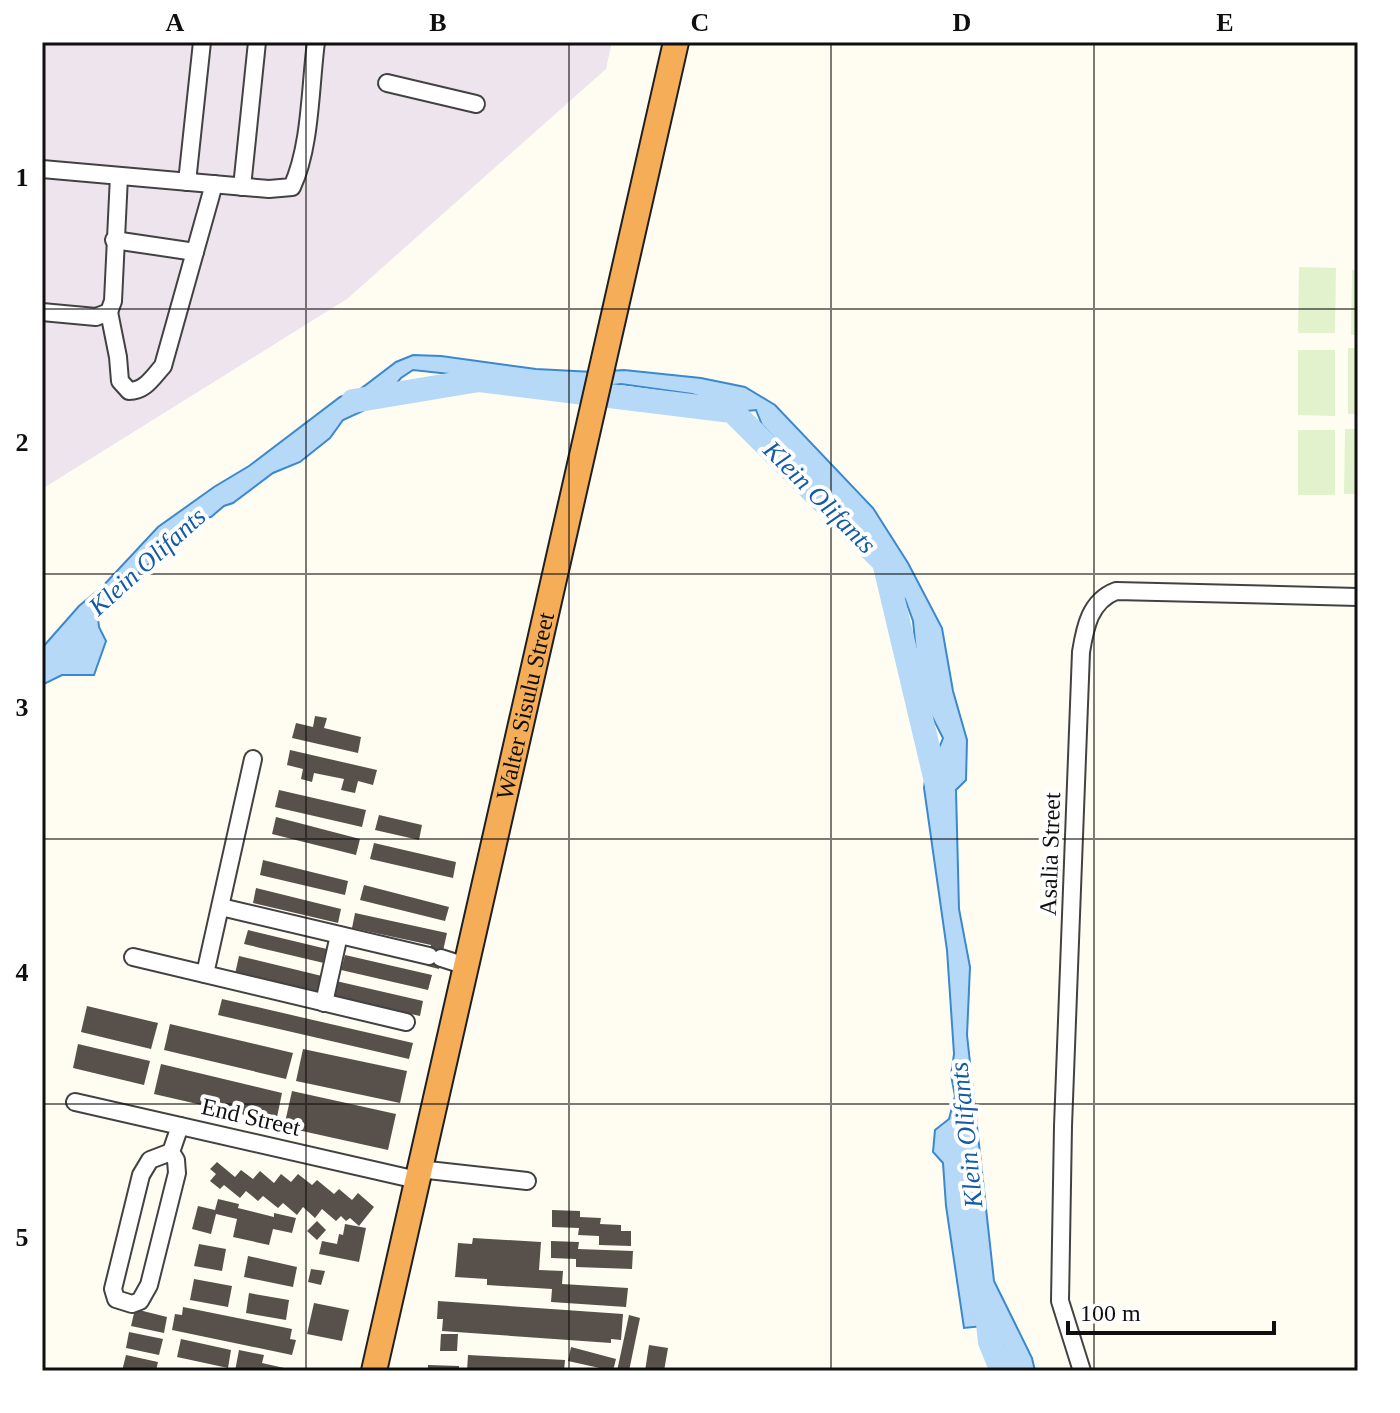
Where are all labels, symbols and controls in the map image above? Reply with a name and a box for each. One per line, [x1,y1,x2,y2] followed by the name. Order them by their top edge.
[166,8,185,37] text: A
[429,8,447,37] text: B
[691,8,709,37] text: C
[953,8,971,37] text: D
[1216,8,1234,37] text: E
[16,163,29,192] text: 1
[16,428,29,457] text: 2
[757,435,882,559] water label: Klein Olifants
[82,502,212,622] water label: Klein Olifants
[491,609,559,802] street label: Walter Sisulu Street
[16,693,29,722] text: 3
[1035,792,1065,916] street label: Asalia Street
[16,958,29,987] text: 4
[944,1061,989,1210] water label: Klein Olifants
[199,1093,303,1141] street label: End Street
[16,1223,29,1252] text: 5
[1068,1285,1274,1335] scale bar
[1080,1300,1141,1326] text: 100 m

